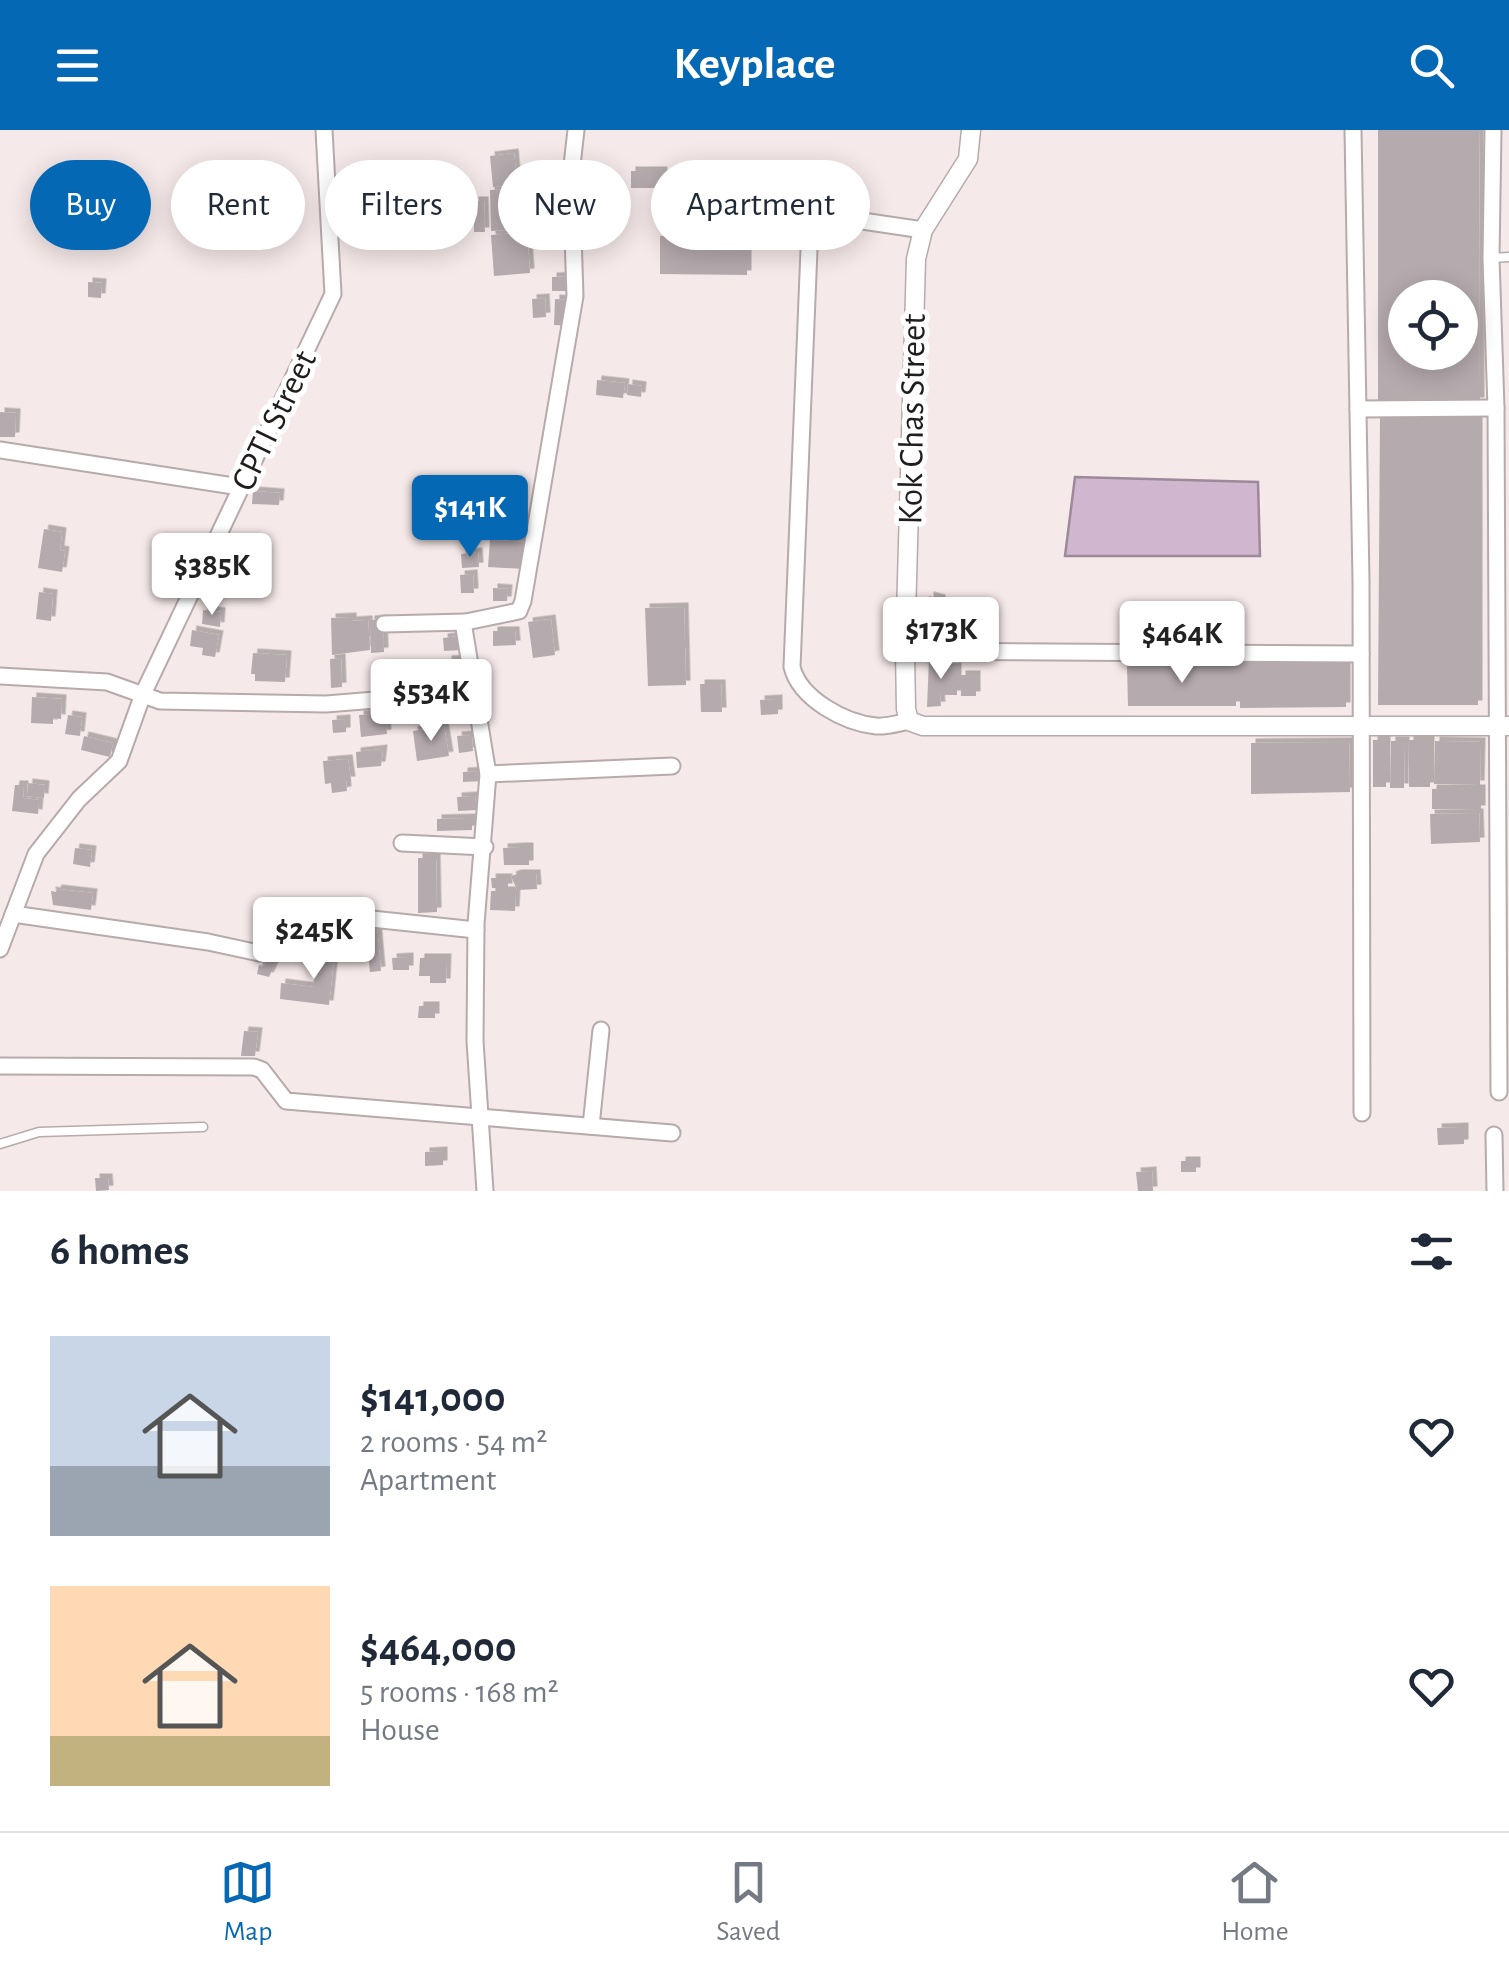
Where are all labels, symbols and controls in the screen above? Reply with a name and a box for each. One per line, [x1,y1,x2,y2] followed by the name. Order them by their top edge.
[50,38,105,93] icon: menu
[1404,38,1459,93] icon: search
[673,42,836,87] text: Keyplace
[30,160,151,250] chip: Buy
[171,160,305,250] chip: Rent
[325,160,478,250] chip: Filters
[498,160,631,250] chip: New
[651,160,870,250] chip: Apartment
[1388,280,1478,370] map controls
[1388,280,1478,370] button: locate
[893,313,932,525] street label: Kok Chas Street
[226,345,323,496] street label: CPTI Street
[400,475,540,560] pin: $141K
[434,491,506,523] text: $141K
[142,533,282,618] pin: $385K
[174,549,250,581] text: $385K
[871,597,1011,682] pin: $173K
[1112,601,1252,686] pin: $464K
[905,613,977,645] text: $173K
[1142,617,1222,649] text: $464K
[361,659,501,744] pin: $534K
[393,675,469,707] text: $534K
[244,897,384,982] pin: $245K
[275,913,353,945] text: $245K
[1404,1224,1459,1279] icon: filters
[50,1230,189,1272] text: 6 homes
[130,1376,250,1496] icon: home
[360,1377,506,1419] text: $141,000
[1404,1409,1459,1464] icon: heart
[360,1426,547,1458] text: 2 rooms · 54 m²
[360,1464,496,1496] text: Apartment
[130,1626,250,1746] icon: home
[360,1627,517,1669] text: $464,000
[1404,1659,1459,1714] icon: heart
[360,1676,559,1708] text: 5 rooms · 168 m²
[360,1714,440,1746] text: House
[220,1855,275,1949] tab: Map
[716,1855,780,1949] tab: Saved
[1221,1855,1289,1949] tab: Home

